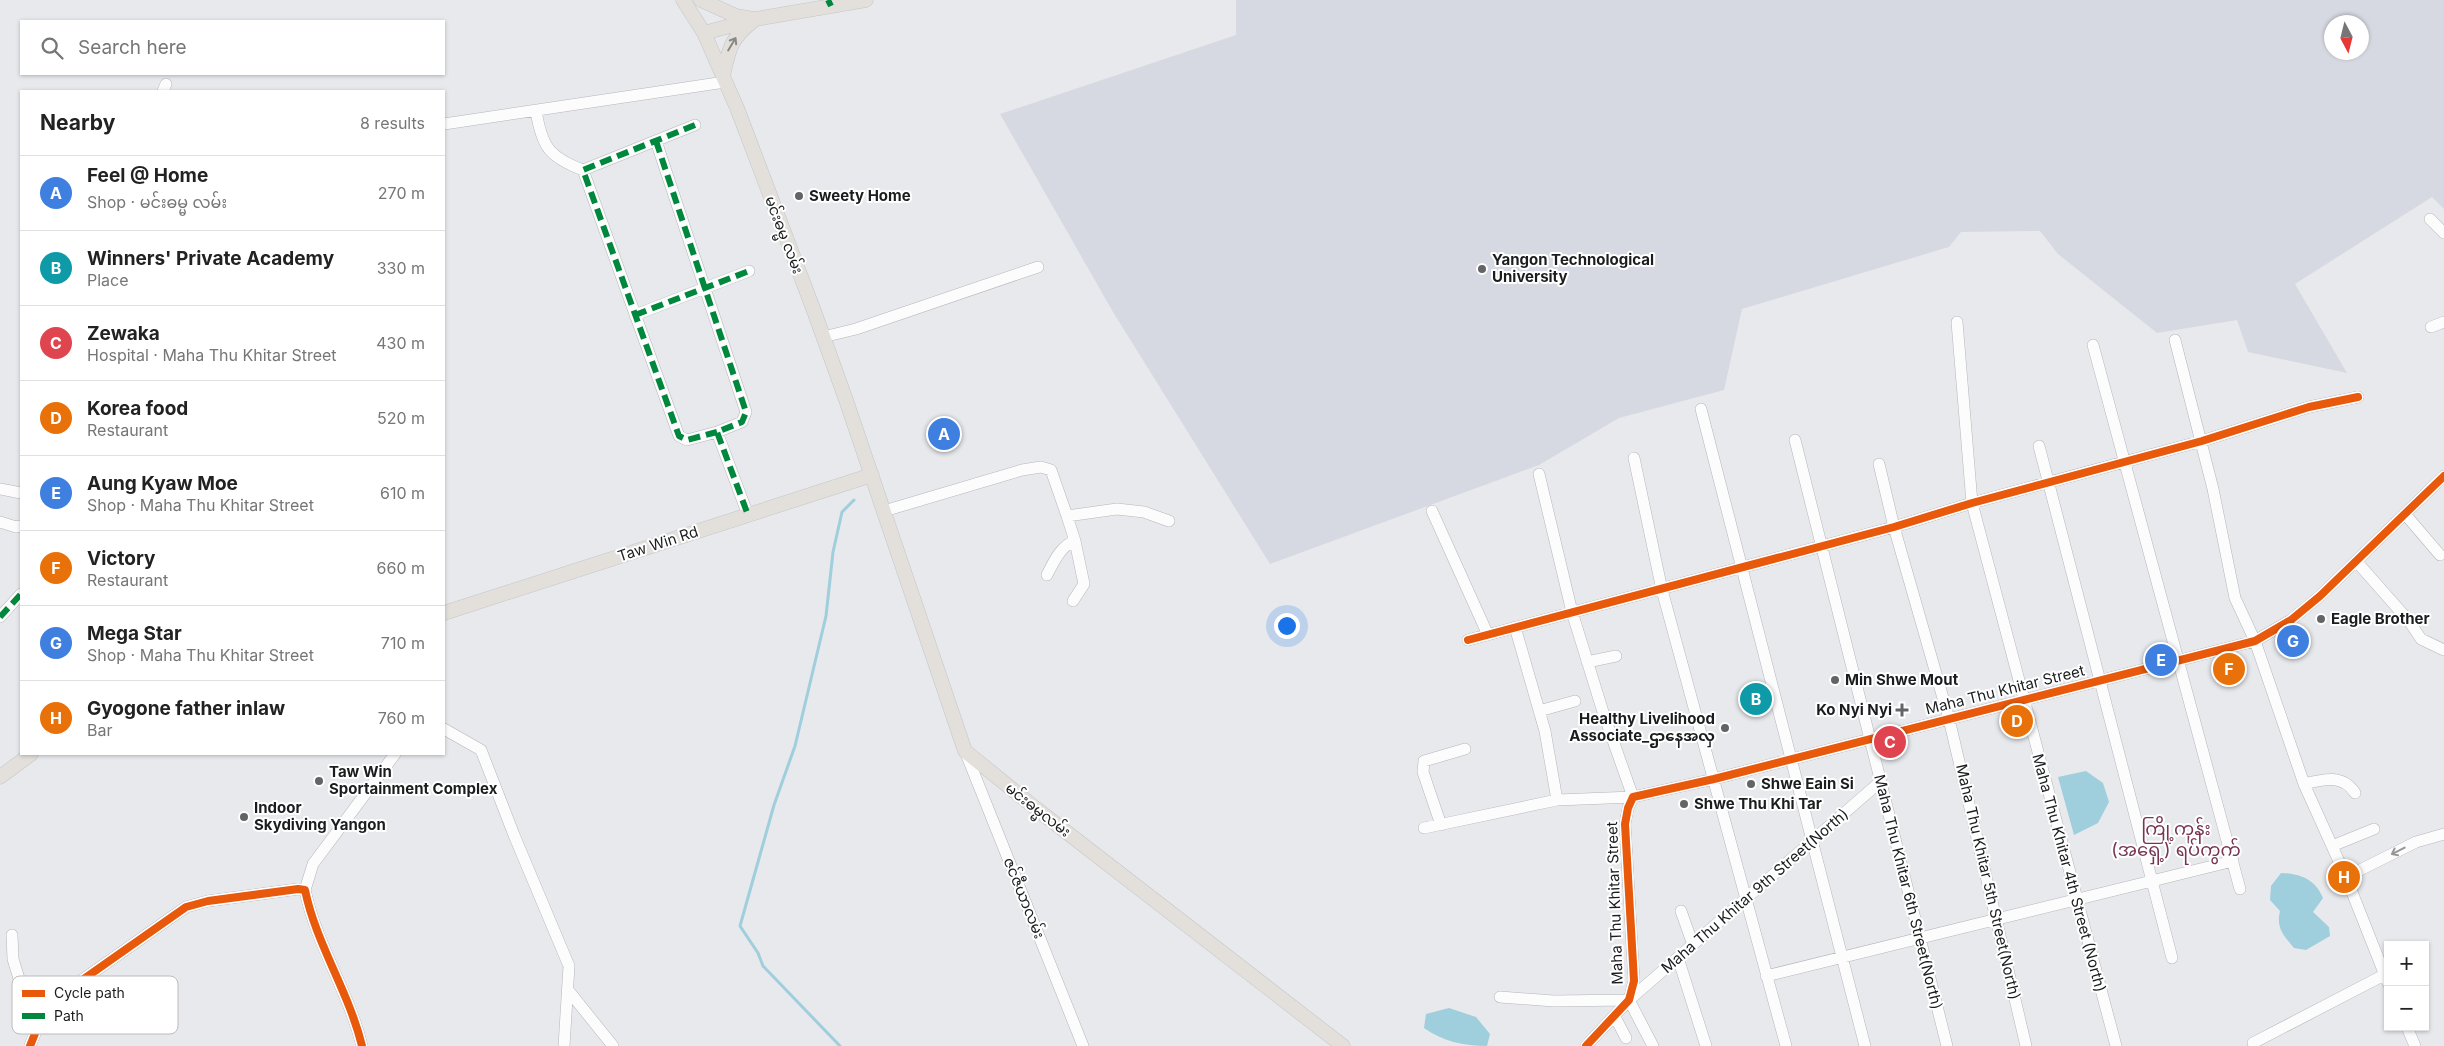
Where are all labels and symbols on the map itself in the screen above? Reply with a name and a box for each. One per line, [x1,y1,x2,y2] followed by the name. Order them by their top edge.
[2324,15,2369,60] north arrow
[728,37,738,51] one-way arrow
[809,186,911,205] place label: Sweety Home
[793,190,805,202] marker: Sweety Home
[758,193,808,278] street label: မင်းဓမ္မ လမ်း
[1492,250,1654,286] place label: Yangon Technological University
[1476,263,1488,275] marker: Yangon Technological University
[928,415,960,453] pin: A
[615,522,701,565] street label: Taw Win Rd
[2331,609,2430,628] place label: Eagle Brother
[1274,613,1300,639] your location
[2315,613,2327,625] marker: Eagle Brother
[2277,622,2309,660] pin: G
[2145,641,2177,679] pin: E
[2213,650,2245,688] pin: F
[1923,661,2086,718] street label: Maha Thu Khitar Street
[1845,670,1959,689] place label: Min Shwe Mout
[1829,674,1841,686] marker: Min Shwe Mout
[1740,680,1772,718] pin: B
[1816,700,1892,719] place label: Ko Nyi Nyi
[2001,702,2033,740] pin: D
[1896,704,1908,716] marker: Ko Nyi Nyi
[1569,709,1715,748] place label: Healthy Livelihood Associate_ဌာနေအလှ
[1719,722,1731,734] marker: Healthy Livelihood Associate_ဌာနေအလှ
[1874,723,1906,761] pin: C
[2028,752,2111,994] street label: Maha Thu Khitar 4th Street (North)
[329,762,498,798] place label: Taw Win Sportainment Complex
[1952,762,2025,1002] street label: Maha Thu Khitar 5th Street(North)
[1870,772,1947,1011] street label: Maha Thu Khitar 6th Street(North)
[1761,774,1854,793] place label: Shwe Eain Si
[313,775,325,787] marker: Taw Win Sportainment Complex
[1000,778,1075,844] street label: မင်းဓမ္မလမ်း
[1745,778,1757,790] marker: Shwe Eain Si
[1694,794,1822,813] place label: Shwe Thu Khi Tar
[254,798,386,834] place label: Indoor Skydiving Yangon
[1678,798,1690,810] marker: Shwe Thu Khi Tar
[1657,804,1852,977] street label: Maha Thu Khitar 9th Street(North)
[238,811,250,823] marker: Indoor Skydiving Yangon
[2111,815,2241,865] district label: ကြို့ကုန်း (အရှေ့) ရပ်ကွက်
[1602,821,1627,985] street label: Maha Thu Khitar Street
[2391,846,2406,856] one-way arrow
[1000,854,1049,941] street label: ဇင်ဇီယာလမ်း
[2328,858,2360,896] pin: H
[12,976,178,1034] legend
[54,984,125,1001] text: Cycle path
[54,1007,84,1024] text: Path

